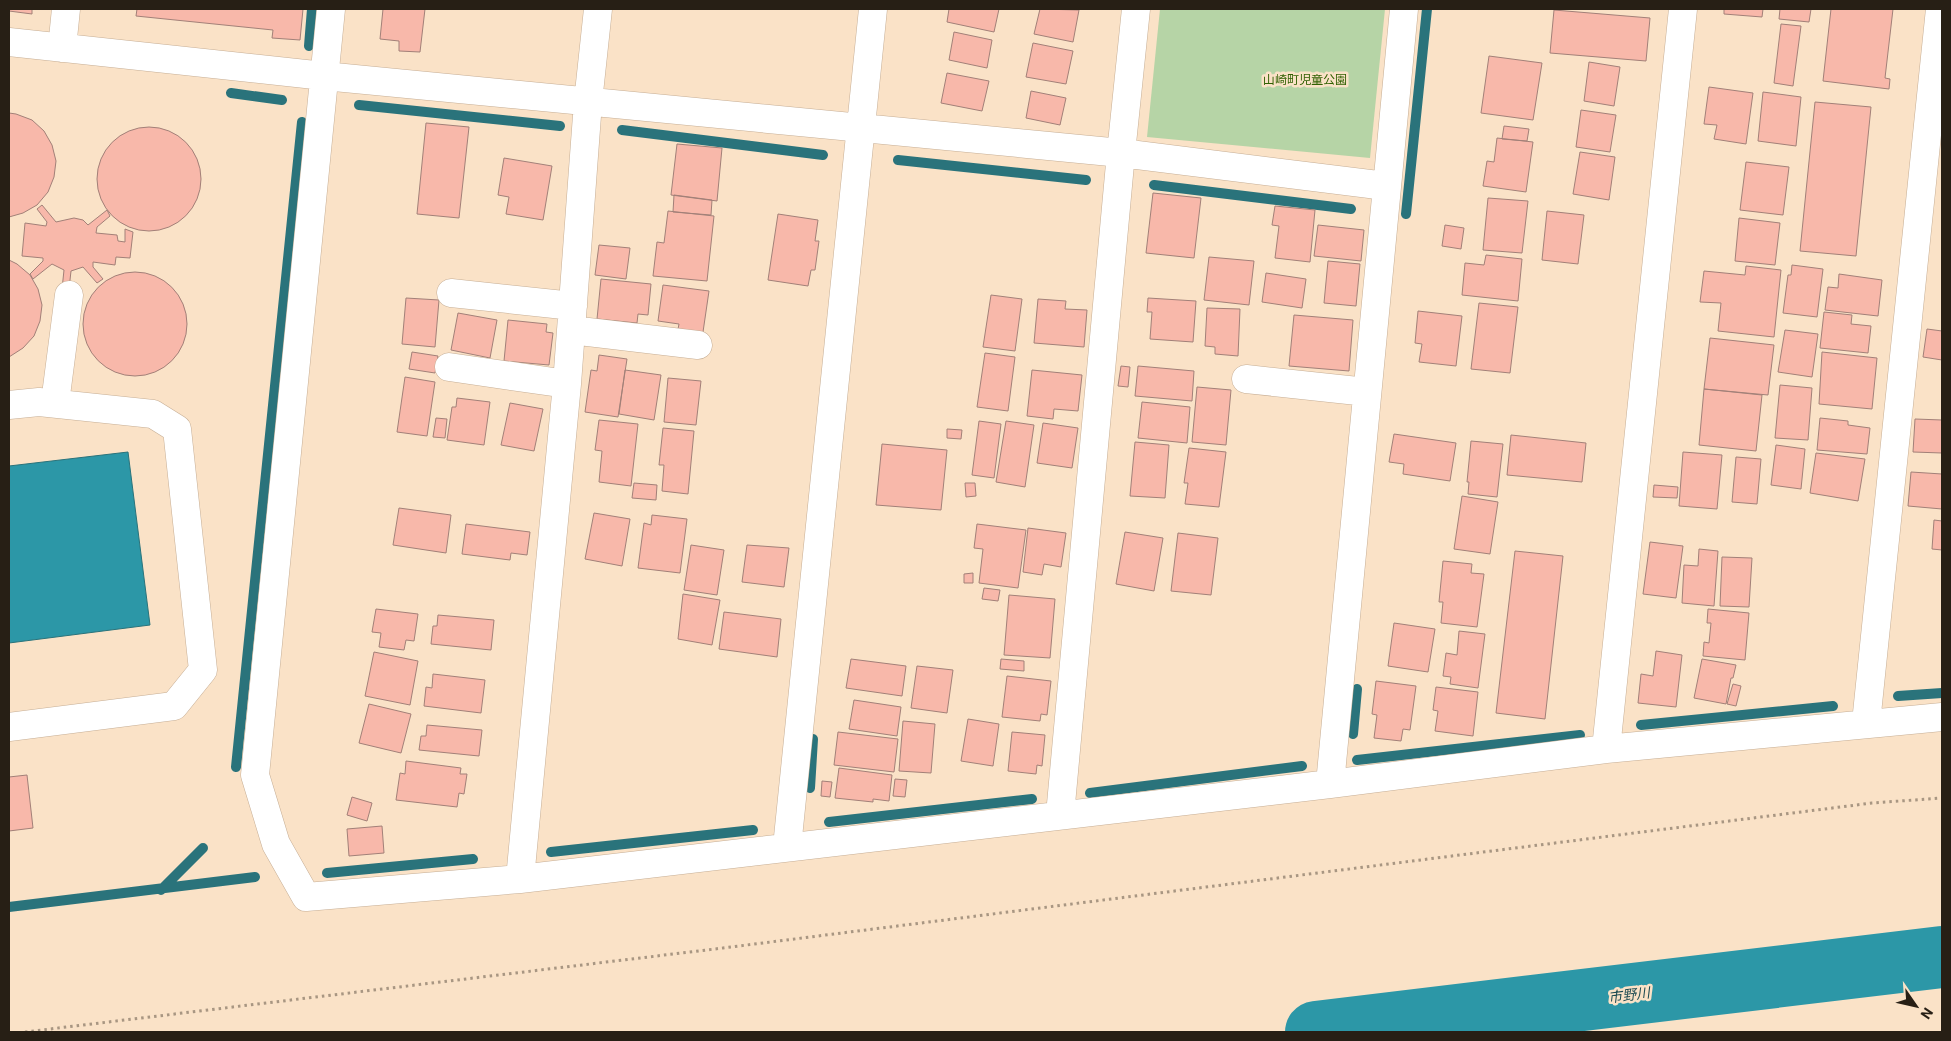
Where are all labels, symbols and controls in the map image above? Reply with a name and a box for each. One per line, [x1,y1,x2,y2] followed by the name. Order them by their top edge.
[1263,73,1347,87] park label: 山崎町児童公園
[1891,981,1941,1031] north arrow
[1607,984,1653,1005] water label: 市野川
[1917,1005,1936,1022] text: N

